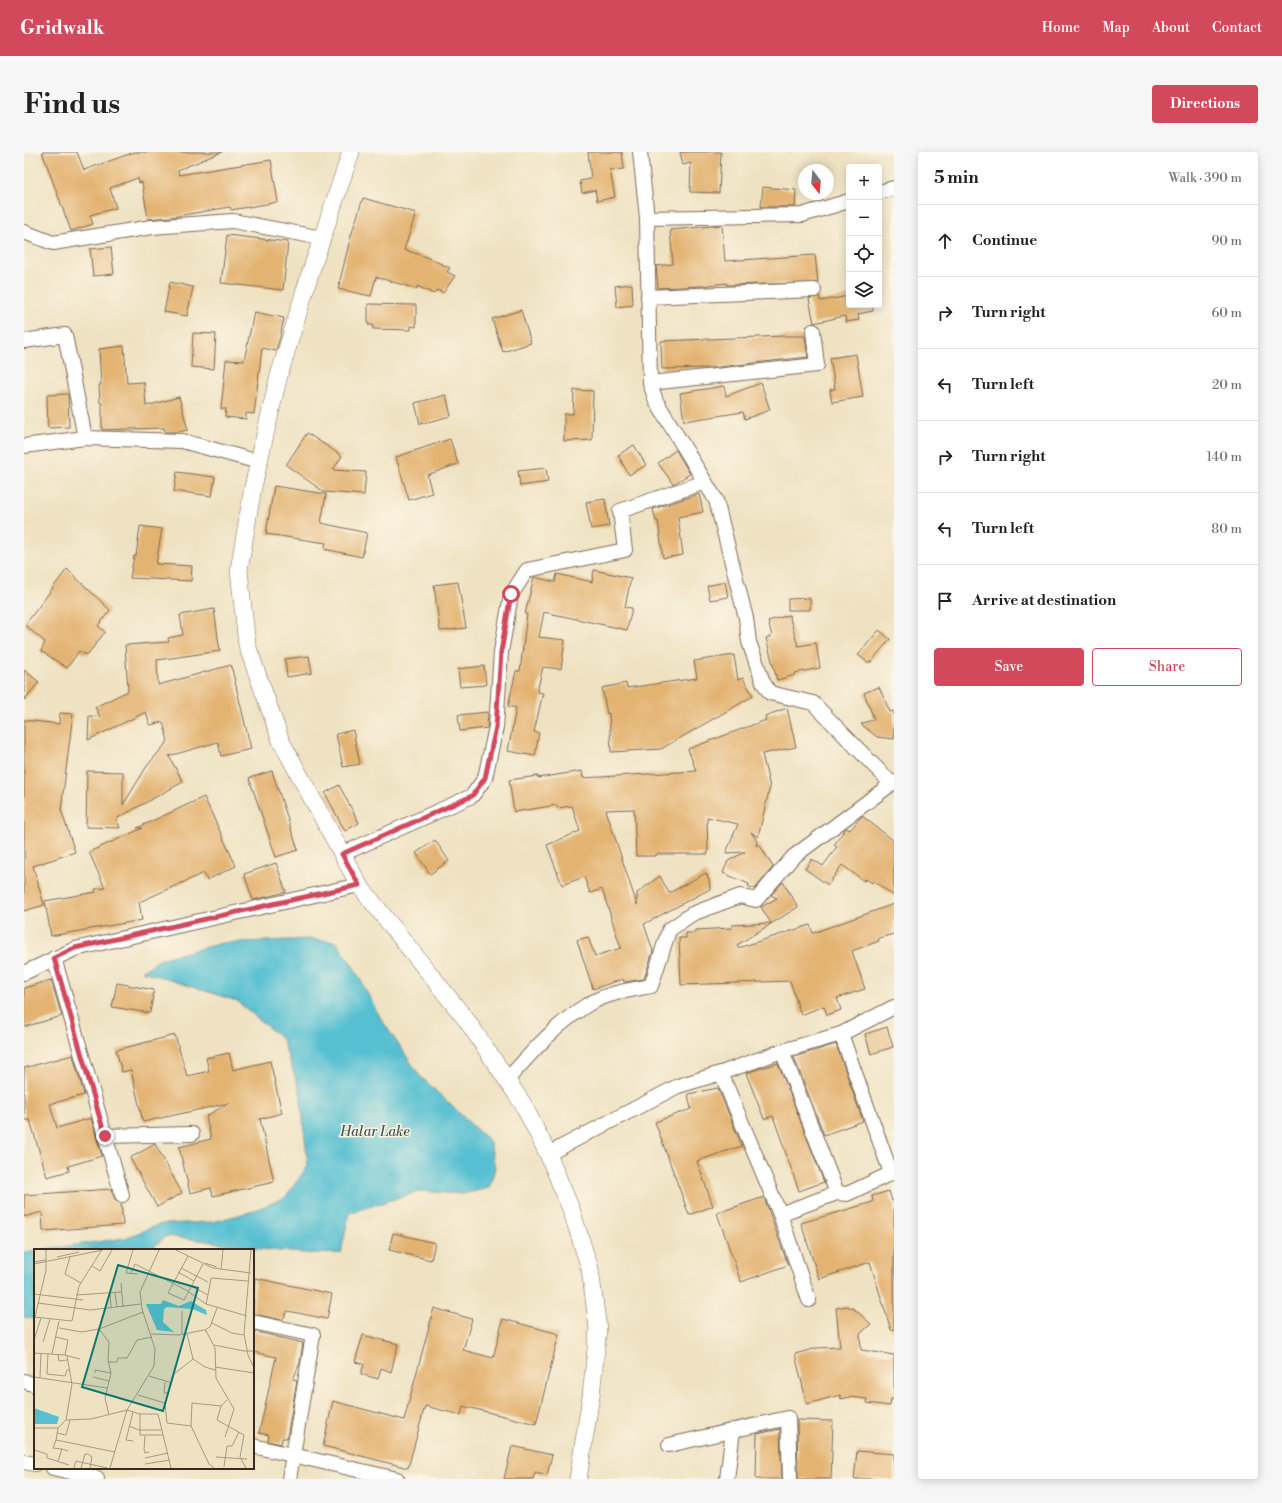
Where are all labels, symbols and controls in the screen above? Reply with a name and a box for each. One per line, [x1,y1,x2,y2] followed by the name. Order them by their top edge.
[20,16,104,40] text: Gridwalk
[1042,19,1080,37] text: Home
[1102,19,1130,37] text: Map
[1152,19,1190,37] text: About
[1212,19,1262,37] text: Contact
[1152,85,1258,123] button: Directions
[24,87,120,122] text: Find us
[798,164,834,200] north arrow
[846,164,882,308] map controls
[846,164,882,200] button: +
[934,167,979,189] text: 5 min
[1169,170,1242,186] text: Walk · 390 m
[846,200,882,236] button: −
[934,230,956,252] icon: ahead
[972,231,1037,250] text: Continue
[1211,233,1242,249] text: 90 m
[846,236,882,272] button: locate
[846,272,882,308] button: layers
[934,302,956,324] icon: right
[972,303,1046,322] text: Turn right
[1211,305,1242,321] text: 60 m
[934,374,956,396] icon: left
[972,375,1034,394] text: Turn left
[1212,377,1242,393] text: 20 m
[934,446,956,468] icon: right
[972,447,1046,466] text: Turn right
[1206,449,1242,465] text: 140 m
[934,518,956,540] icon: left
[972,519,1034,538] text: Turn left
[1211,521,1242,537] text: 80 m
[502,585,520,603] route start
[934,590,956,612] icon: arrive
[972,591,1116,610] text: Arrive at destination
[934,648,1084,686] button: Save
[1092,648,1242,686] button: Share
[339,1123,410,1141] water label: Halar Lake
[96,1127,114,1145] route end
[34,1249,254,1469] inset map

